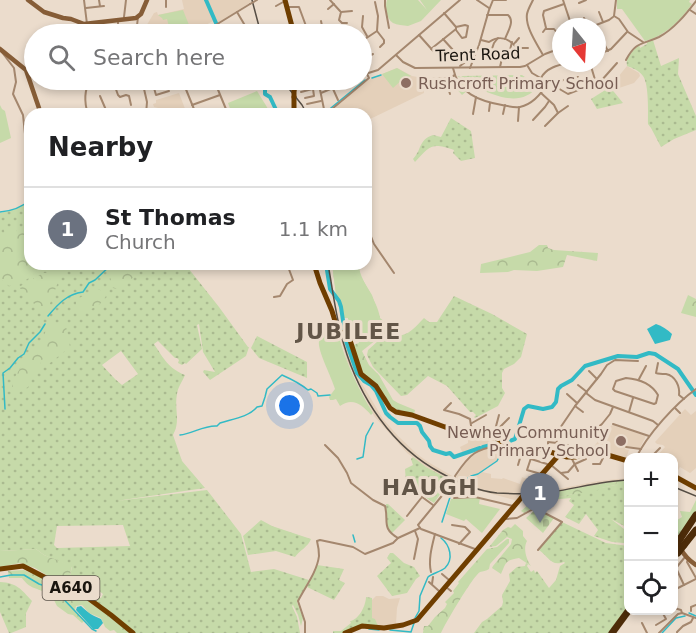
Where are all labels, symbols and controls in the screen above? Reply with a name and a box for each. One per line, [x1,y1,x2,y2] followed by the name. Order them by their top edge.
[552,18,606,72] north arrow
[24,24,372,90] search box
[45,41,78,74] icon: search
[434,44,521,66] street label: Trent Road
[93,45,225,70] text: Search here
[418,74,619,93] place label: Rushcroft Primary School
[399,76,413,90] marker: Rushcroft Primary School
[48,132,153,162] text: Nearby
[105,205,236,230] text: St Thomas
[61,217,74,241] text: 1
[279,217,348,241] text: 1.1 km
[105,230,176,254] text: Church
[294,319,402,344] district label: JUBILEE
[275,391,304,420] your location
[447,423,609,460] place label: Newhey Community Primary School
[614,434,628,448] marker: Newhey Community Primary School
[624,453,678,615] map controls
[624,453,678,507] button: +
[520,474,560,523] pin: 1
[382,475,478,500] district label: HAUGH
[624,507,678,561] button: −
[624,561,678,615] button: locate
[42,576,100,600] road number: A640

